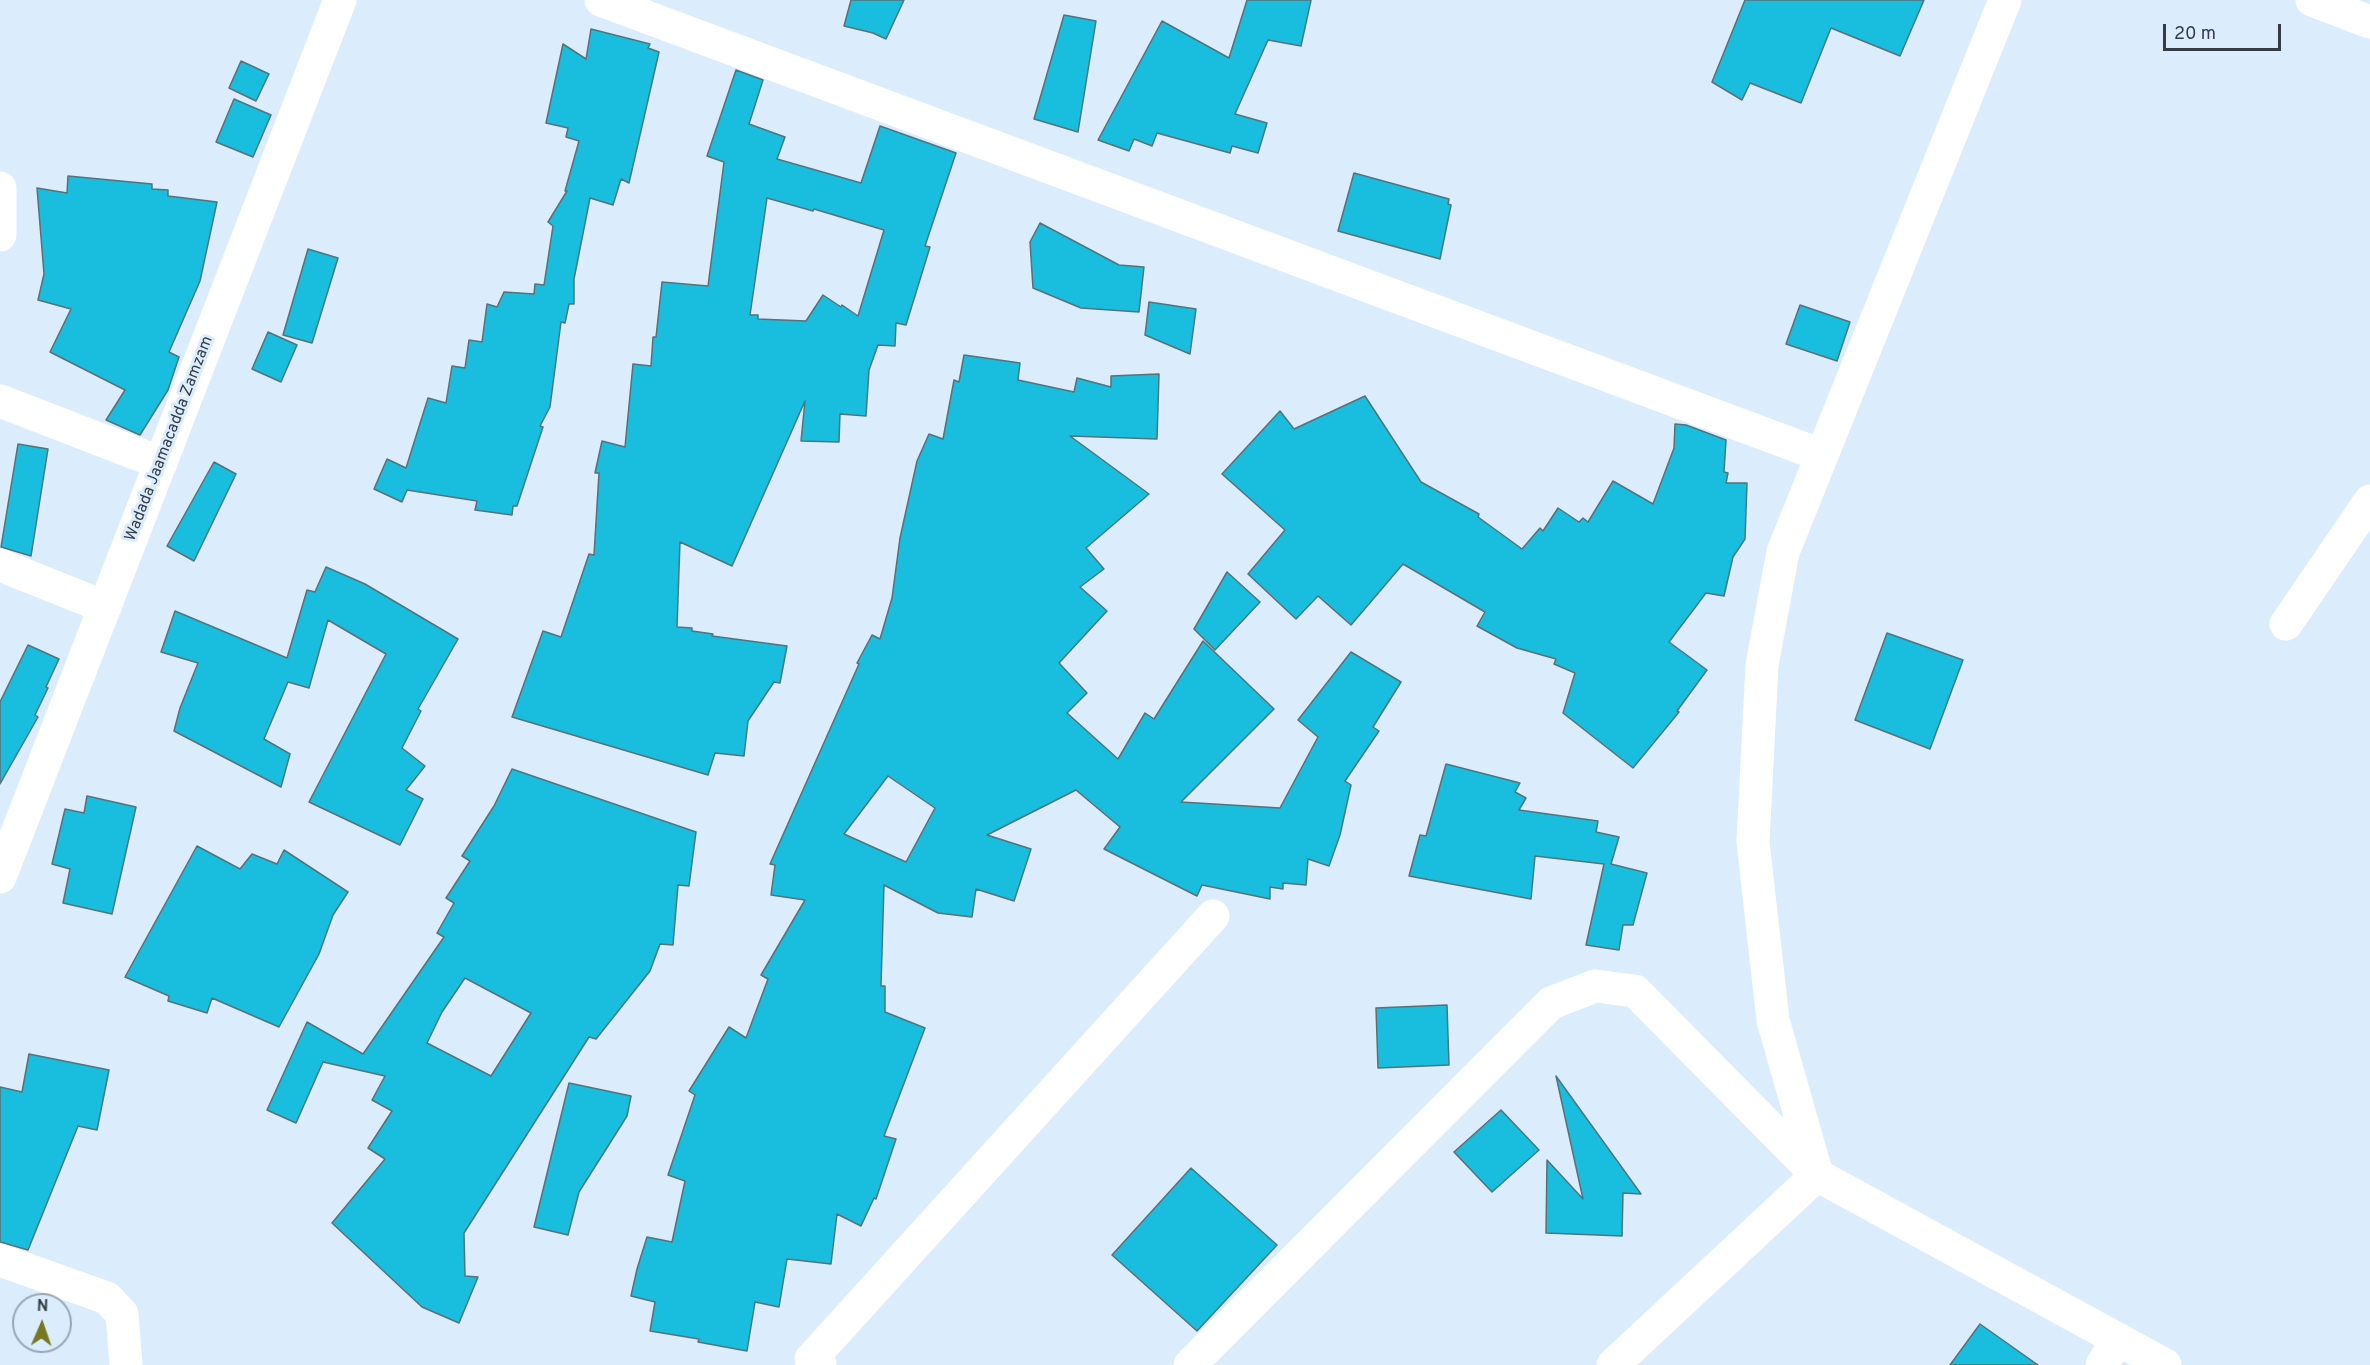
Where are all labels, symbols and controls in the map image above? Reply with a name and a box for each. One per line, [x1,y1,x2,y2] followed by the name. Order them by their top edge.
[2166,12,2284,50] scale bar
[2174,23,2216,46] text: 20 m
[122,334,218,544] street label: Wadada Jaamacadda Zamzam
[12,1293,72,1353] north arrow
[36,1297,49,1317] text: N

